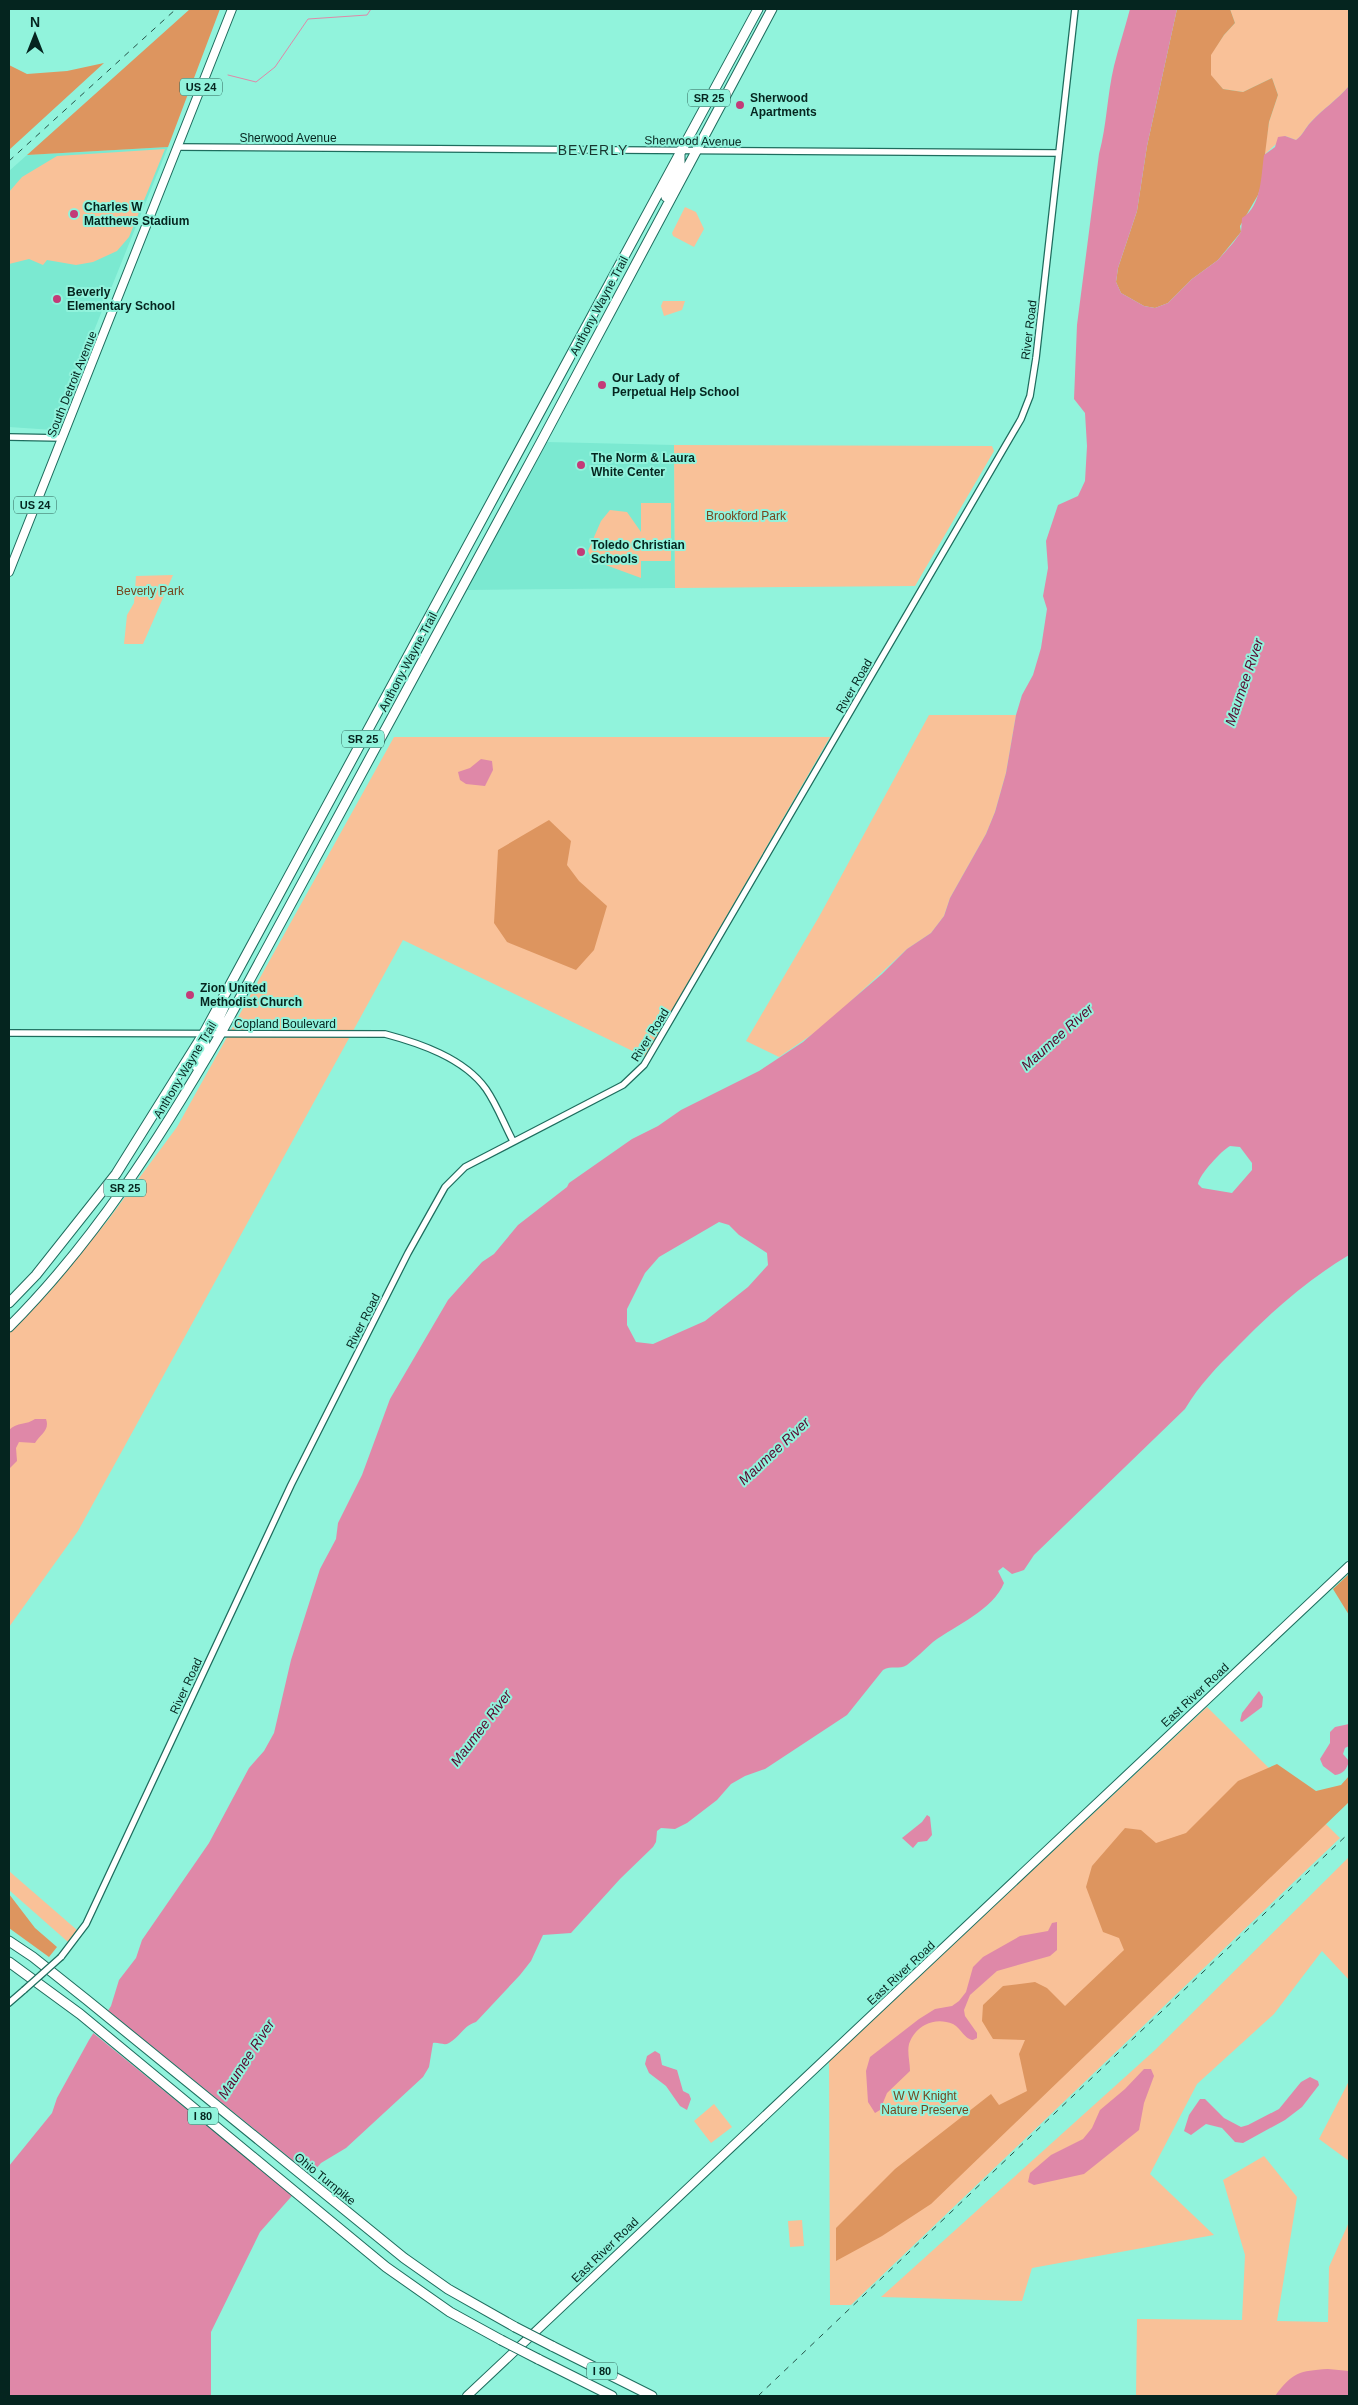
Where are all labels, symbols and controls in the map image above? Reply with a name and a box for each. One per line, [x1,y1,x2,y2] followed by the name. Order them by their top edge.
[10,10,60,60] north arrow
[30,14,40,30] text: N
[180,78,222,95] road number: US 24
[688,90,730,106] road number: SR 25
[750,91,817,119] place label: Sherwood Apartments
[734,99,746,111] marker: Sherwood Apartments
[239,131,337,145] street label: Sherwood Avenue
[644,133,742,149] street label: Sherwood Avenue
[558,142,628,158] district label: BEVERLY
[84,200,189,228] place label: Charles W Matthews Stadium
[68,208,80,220] marker: Charles W Matthews Stadium
[567,254,631,358] street label: Anthony Wayne Trail
[67,285,175,313] place label: Beverly Elementary School
[51,293,63,305] marker: Beverly Elementary School
[1018,299,1040,361] street label: River Road
[44,329,100,439] street label: South Detroit Avenue
[612,371,739,399] place label: Our Lady of Perpetual Help School
[596,379,608,391] marker: Our Lady of Perpetual Help School
[591,451,695,479] place label: The Norm & Laura White Center
[575,459,587,471] marker: The Norm & Laura White Center
[14,496,56,514] road number: US 24
[706,509,787,523] park label: Brookford Park
[591,538,685,566] place label: Toledo Christian Schools
[575,546,587,558] marker: Toledo Christian Schools
[116,584,185,598] park label: Beverly Park
[376,610,440,714] street label: Anthony Wayne Trail
[1222,635,1267,728] water label: Maumee River
[833,657,875,715] street label: River Road
[342,731,384,748] road number: SR 25
[200,981,302,1009] place label: Zion United Methodist Church
[184,989,196,1001] marker: Zion United Methodist Church
[1018,1000,1097,1073] water label: Maumee River
[628,1006,672,1064] street label: River Road
[234,1017,336,1031] street label: Copland Boulevard
[151,1019,219,1121] street label: Anthony Wayne Trail
[104,1180,146,1196] road number: SR 25
[343,1291,383,1351] street label: River Road
[735,1413,814,1488] water label: Maumee River
[167,1656,205,1716] street label: River Road
[1158,1660,1232,1730] street label: East River Road
[447,1686,516,1769] water label: Maumee River
[864,1938,938,2008] street label: East River Road
[215,2015,278,2102] water label: Maumee River
[881,2089,969,2117] park label: W W Knight Nature Preserve
[188,2108,218,2124] road number: I 80
[292,2150,359,2208] street label: Ohio Turnpike
[569,2215,641,2285] street label: East River Road
[587,2362,617,2380] road number: I 80

